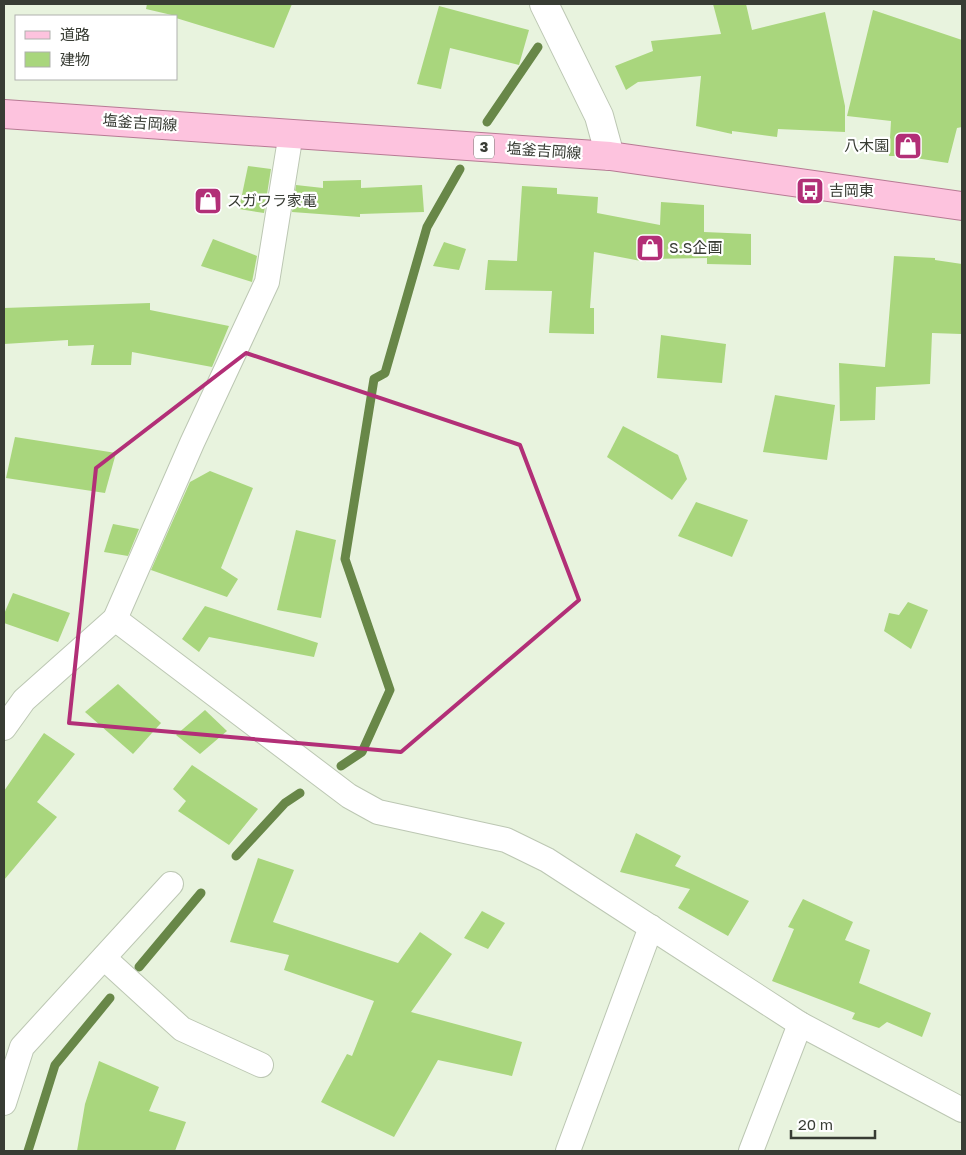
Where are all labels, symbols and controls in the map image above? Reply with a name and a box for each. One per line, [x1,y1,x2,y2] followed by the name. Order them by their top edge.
[15,15,178,80] legend
[60,25,90,43] text: 道路
[60,50,90,68] text: 建物
[102,110,178,134] street label: 塩釜吉岡線
[893,131,923,161] shop icon: 八木園
[474,136,494,158] road number: 3
[844,136,889,154] place label: 八木園
[506,138,582,162] street label: 塩釜吉岡線
[795,176,825,206] bus stop icon: 吉岡東
[829,181,874,199] place label: 吉岡東
[193,186,223,216] shop icon: スガワラ家電
[227,191,317,209] place label: スガワラ家電
[635,233,665,263] shop icon: S.S企画
[669,238,722,256] place label: S.S企画
[791,1108,875,1140] scale bar
[798,1115,833,1133] text: 20 m

